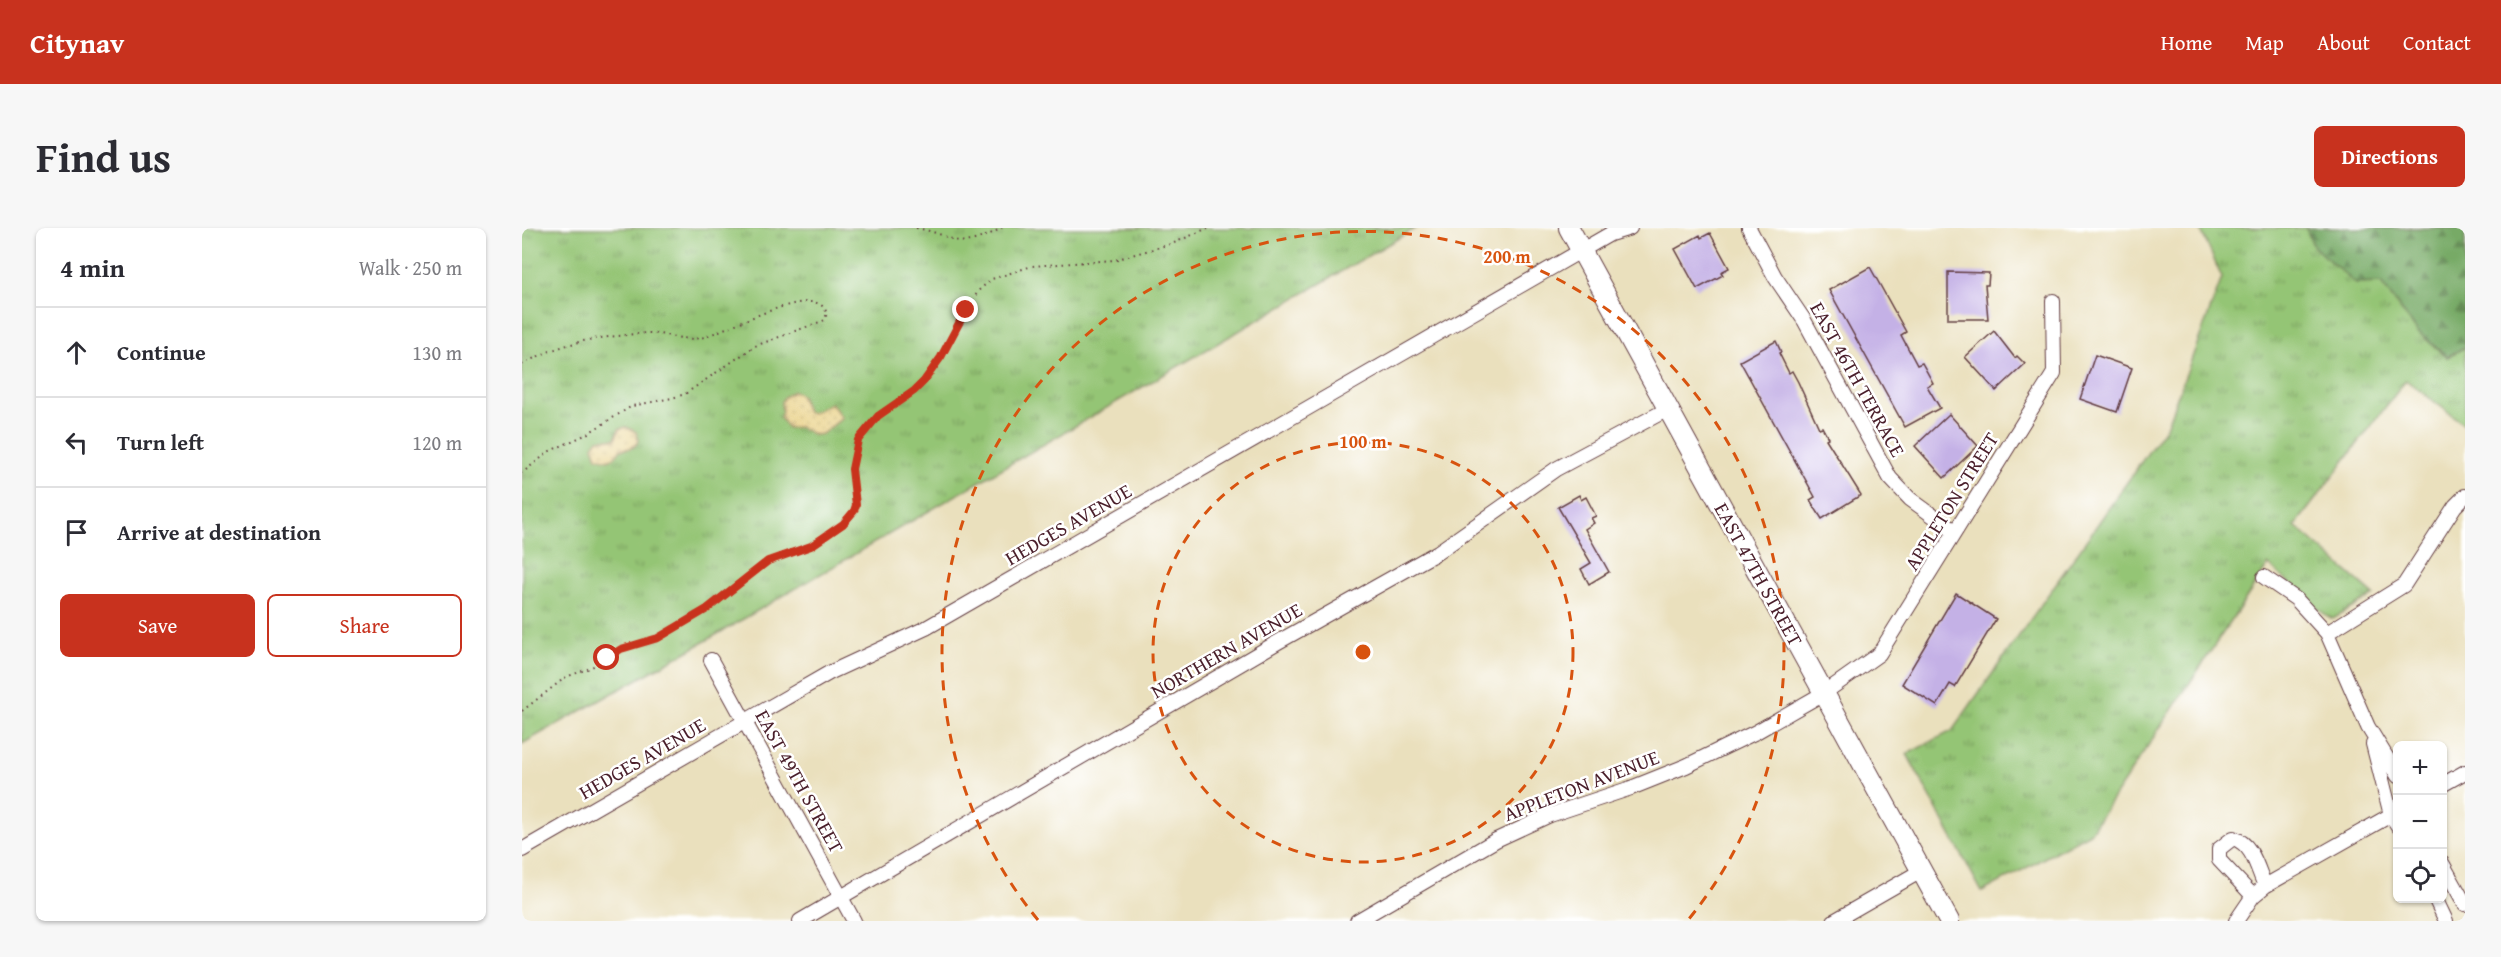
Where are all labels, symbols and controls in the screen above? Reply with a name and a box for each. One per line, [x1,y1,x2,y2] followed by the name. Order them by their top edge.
[30,22,124,63] text: Citynav
[2161,27,2212,58] text: Home
[2245,27,2284,58] text: Map
[2317,27,2370,58] text: About
[2403,27,2471,58] text: Contact
[36,126,171,187] text: Find us
[2314,126,2465,187] button: Directions
[1483,243,1531,270] text: 200 m
[60,248,125,287] text: 4 min
[359,253,462,282] text: Walk · 250 m
[952,296,978,322] route end
[1803,296,1913,462] street label: EAST 46TH TERRACE
[60,336,93,369] icon: ahead
[117,336,206,368] text: Continue
[412,338,462,367] text: 130 m
[60,426,93,459] icon: left
[117,426,204,458] text: Turn left
[1897,426,2005,576] street label: APPLETON STREET
[412,428,462,457] text: 120 m
[1339,428,1387,455] text: 100 m
[999,476,1137,572] street label: HEDGES AVENUE
[1708,497,1810,651] street label: EAST 47TH STREET
[60,516,93,549] icon: arrive
[117,516,321,548] text: Arrive at destination
[60,594,255,657] button: Save
[267,594,462,657] button: Share
[1145,595,1307,705] street label: NORTHERN AVENUE
[1353,642,1373,662] centre of rings
[593,644,619,670] route start
[749,704,851,858] street label: EAST 49TH STREET
[573,710,711,806] street label: HEDGES AVENUE
[2393,741,2447,903] map controls
[2393,741,2447,795] button: +
[1499,742,1663,828] street label: APPLETON AVENUE
[2393,795,2447,849] button: −
[2393,849,2447,903] button: locate

